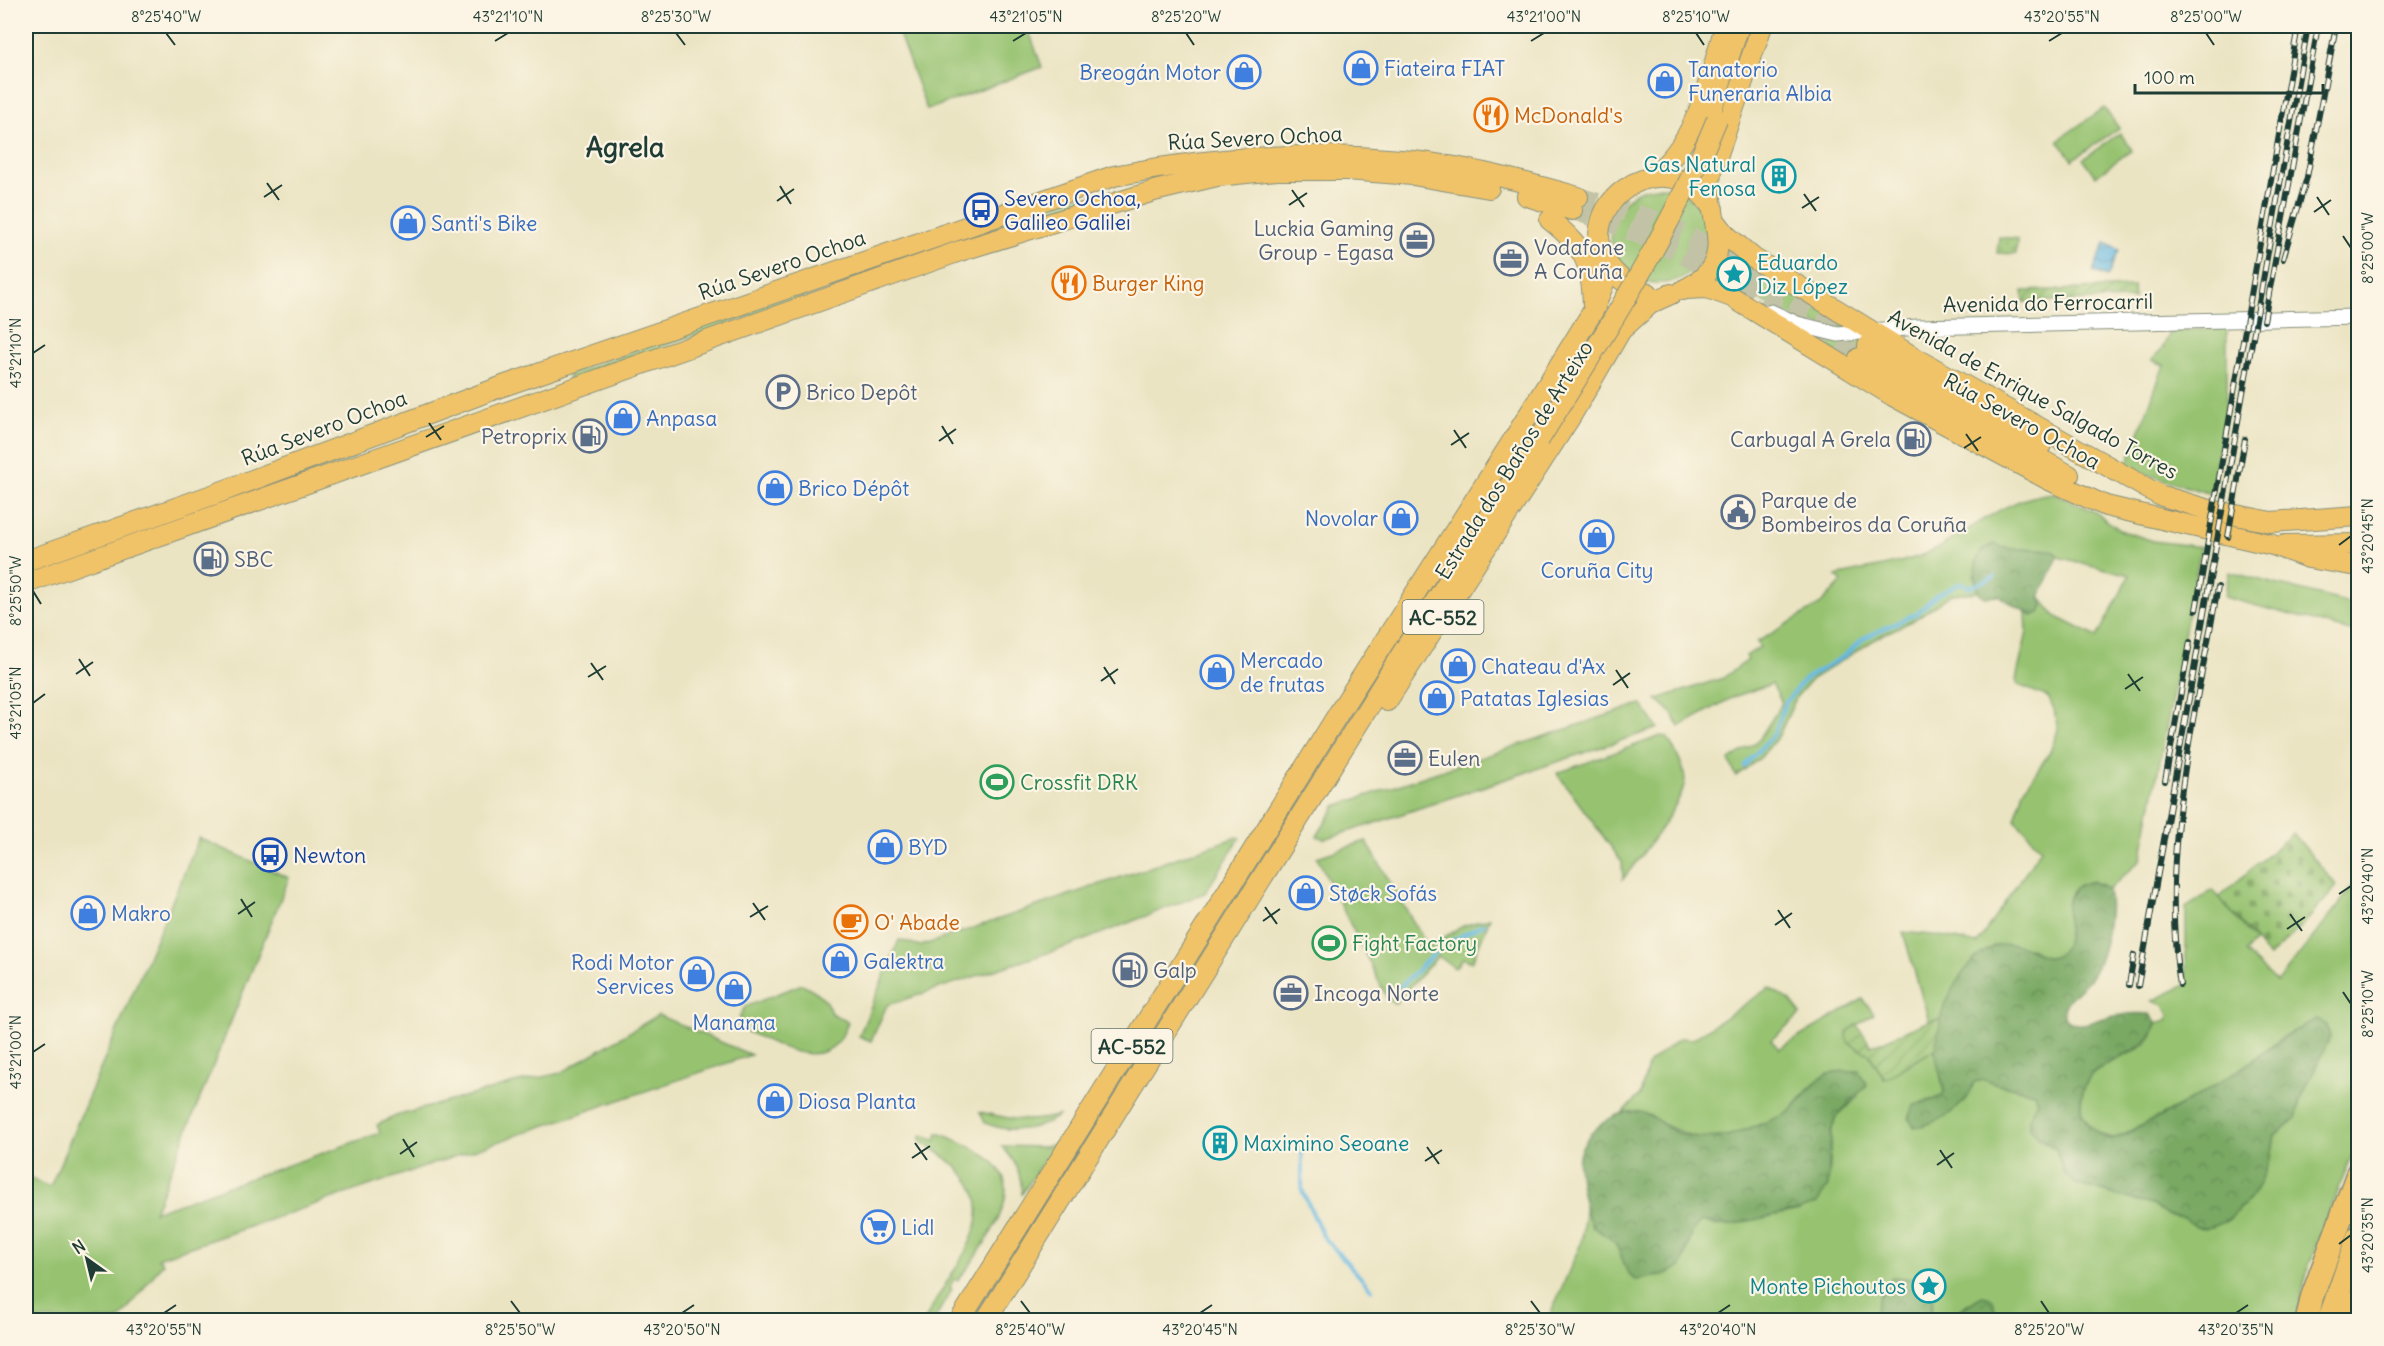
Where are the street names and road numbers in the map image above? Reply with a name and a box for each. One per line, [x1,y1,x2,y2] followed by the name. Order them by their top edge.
[1167,120,1343,156] street label: Rúa Severo Ochoa
[695,224,869,306] street label: Rúa Severo Ochoa
[1943,288,2153,318] street label: Avenida do Ferrocarril
[1883,303,2183,485] street label: Avenida de Enrique Salgado Torres
[1429,335,1599,585] street label: Estrada dos Baños de Arteixo
[1939,367,2105,475] street label: Rúa Severo Ochoa
[238,384,410,472] street label: Rúa Severo Ochoa
[1402,600,1484,634] road number: AC-552
[1092,1029,1172,1063] road number: AC-552

